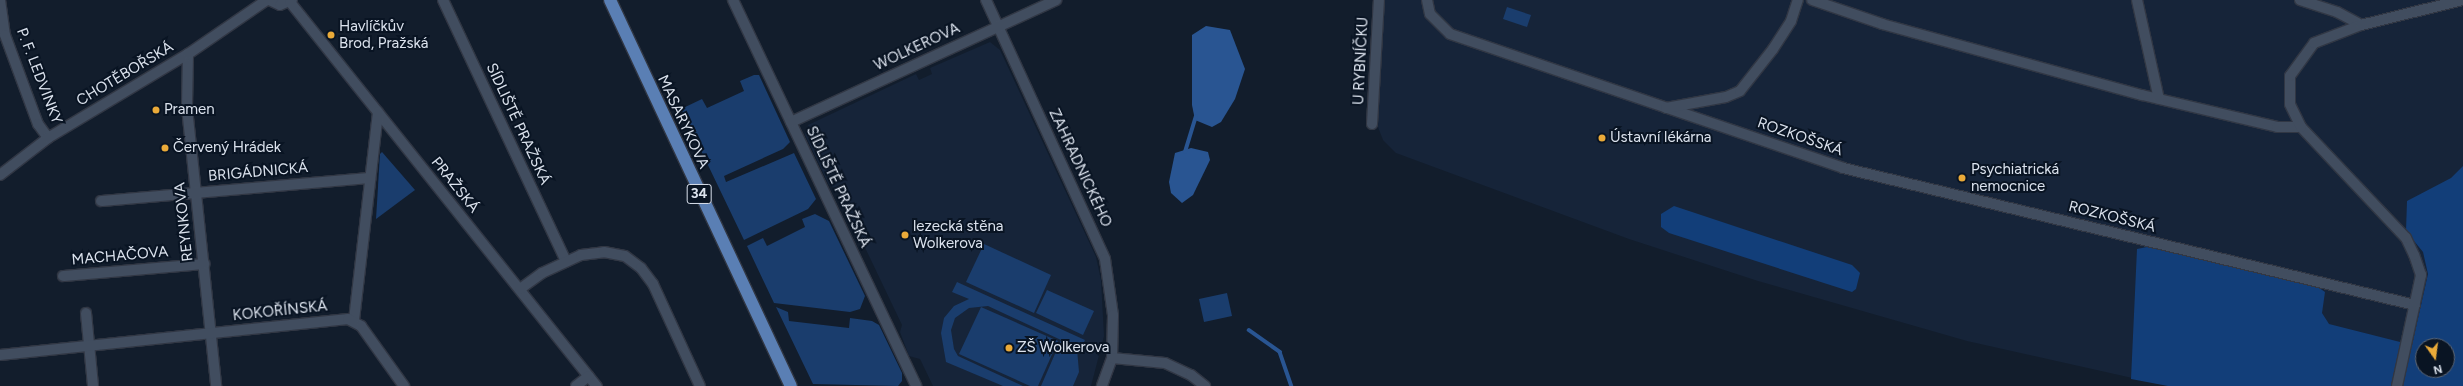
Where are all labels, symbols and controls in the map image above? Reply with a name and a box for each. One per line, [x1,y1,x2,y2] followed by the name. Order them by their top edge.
[339,17,428,52] place label: Havlíčkův Brod, Pražská
[1350,17,1372,105] street label: U RYBNÍČKU
[871,19,963,75] street label: WOLKEROVA
[12,25,66,127] street label: P. F. LEDVINKY
[326,30,336,40] marker: Havlíčkův Brod, Pražská
[73,38,177,110] street label: CHOTĚBOŘSKÁ
[482,60,554,188] street label: SÍDLIŠTĚ PRAŽSKÁ
[653,72,713,172] street label: MASARYKOVA
[164,101,215,119] place label: Pramen
[151,105,161,115] marker: Pramen
[1045,106,1115,230] street label: ZAHRADNICKÉHO
[1755,114,1845,160] street label: ROZKOŠSKÁ
[802,123,874,251] street label: SÍDLIŠTĚ PRAŽSKÁ
[1610,129,1711,147] place label: Ústavní lékárna
[1597,133,1607,143] marker: Ústavní lékárna
[173,139,281,157] place label: Červený Hrádek
[160,143,170,153] marker: Červený Hrádek
[427,154,483,216] street label: PRAŽSKÁ
[207,159,309,185] street label: BRIGÁDNICKÁ
[1971,160,2059,195] place label: Psychiatrická nemocnice
[1956,172,1968,184] marker: Psychiatrická nemocnice
[171,182,197,262] street label: REYNKOVA
[686,182,712,206] road number: 34
[2067,197,2157,237] street label: ROZKOŠSKÁ
[913,217,1003,252] place label: lezecká stěna Wolkerova
[900,230,910,240] marker: lezecká stěna Wolkerova
[71,243,169,269] street label: MACHAČOVA
[232,297,328,325] street label: KOKOŘÍNSKÁ
[2415,338,2455,378] north arrow
[1017,339,1109,357] place label: ZŠ Wolkerova
[1004,343,1014,353] marker: ZŠ Wolkerova
[2432,362,2443,376] text: N

